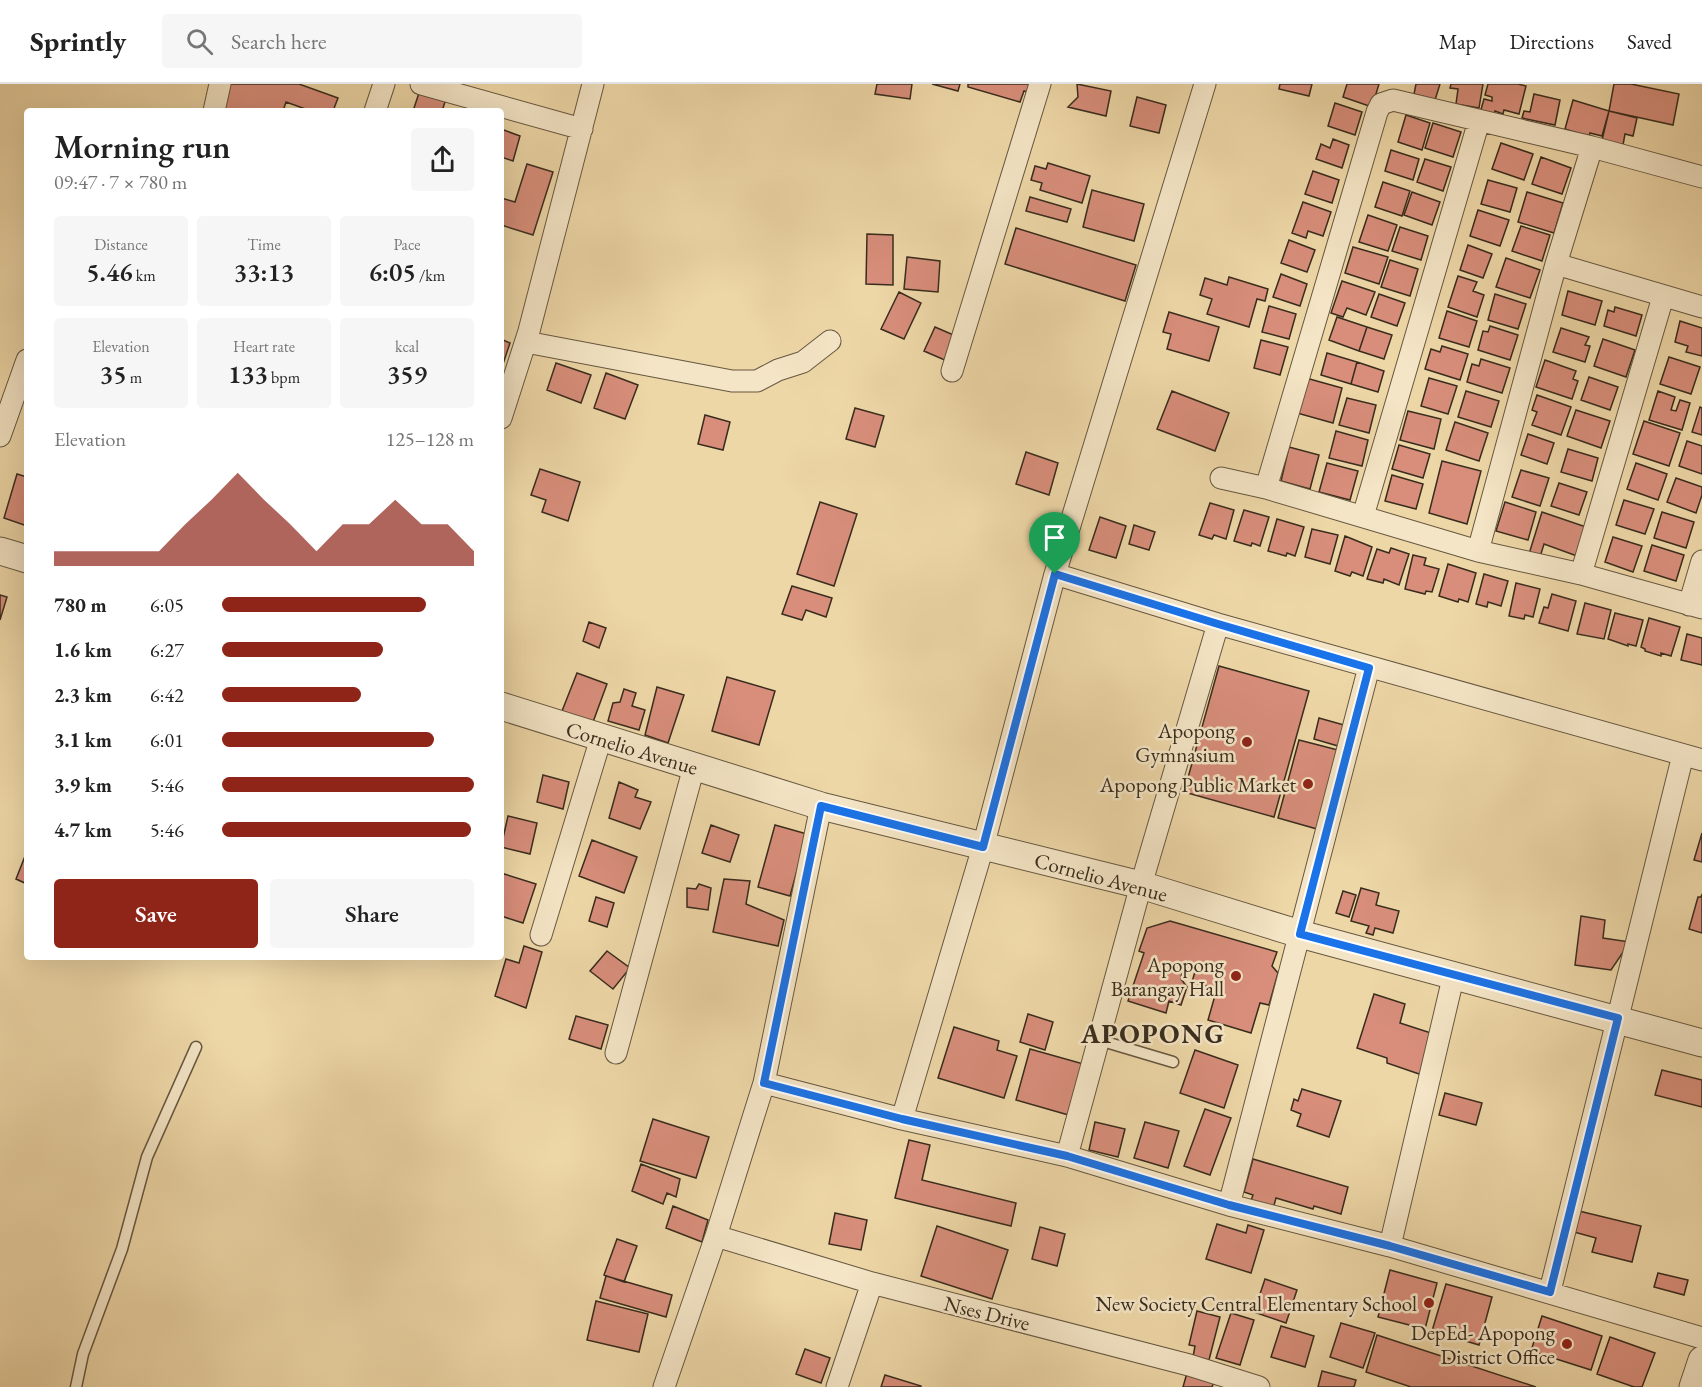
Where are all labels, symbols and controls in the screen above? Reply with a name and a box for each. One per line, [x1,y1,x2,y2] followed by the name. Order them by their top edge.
[162,14,582,68] search box
[30,23,126,59] text: Sprintly
[183,25,216,58] icon: search
[231,27,327,56] text: Search here
[1439,28,1476,55] text: Map
[1509,28,1594,55] text: Directions
[1627,28,1672,55] text: Saved
[54,125,231,168] text: Morning run
[411,128,474,191] button: share
[54,169,187,195] text: 09:47 · 7 × 780 m
[94,234,148,255] text: Distance
[247,234,281,255] text: Time
[394,234,420,255] text: Pace
[86,255,133,289] text: 5.46
[234,255,294,289] text: 33:13
[369,255,416,289] text: 6:05
[133,265,156,286] text: km
[416,265,445,286] text: /km
[92,336,150,357] text: Elevation
[233,336,295,357] text: Heart rate
[395,336,419,357] text: kcal
[100,357,127,391] text: 35
[228,357,268,391] text: 133
[387,357,427,391] text: 359
[127,367,142,388] text: m
[268,367,300,388] text: bpm
[54,426,126,452] text: Elevation
[386,426,474,452] text: 125–128 m
[1029,512,1080,574] pin
[1038,521,1071,554] icon: arrive
[54,592,107,618] text: 780 m
[150,592,184,618] text: 6:05
[54,637,112,663] text: 1.6 km
[150,637,184,663] text: 6:27
[54,682,112,708] text: 2.3 km
[150,682,184,708] text: 6:42
[563,715,701,781] street label: Cornelio Avenue
[1135,717,1236,768] place label: Apopong Gymnasium
[54,727,112,753] text: 3.1 km
[150,727,184,753] text: 6:01
[1240,735,1254,749] marker: Apopong Gymnasium
[1099,771,1296,798] place label: Apopong Public Market
[54,772,112,798] text: 3.9 km
[150,772,184,798] text: 5:46
[1301,777,1315,791] marker: Apopong Public Market
[54,817,112,843] text: 4.7 km
[150,817,184,843] text: 5:46
[1032,846,1170,908] street label: Cornelio Avenue
[54,879,258,948] button: Save
[270,879,474,948] button: Share
[1111,951,1225,1002] place label: Apopong Barangay Hall
[1229,969,1243,983] marker: Apopong Barangay Hall
[1080,1016,1225,1051] district label: APOPONG
[941,1289,1033,1337] street label: Nses Drive
[1095,1290,1417,1317] place label: New Society Central Elementary School
[1422,1296,1436,1310] marker: New Society Central Elementary School
[1411,1319,1556,1370] place label: DepEd- Apopong District Office
[1560,1337,1574,1351] marker: DepEd- Apopong District Office

